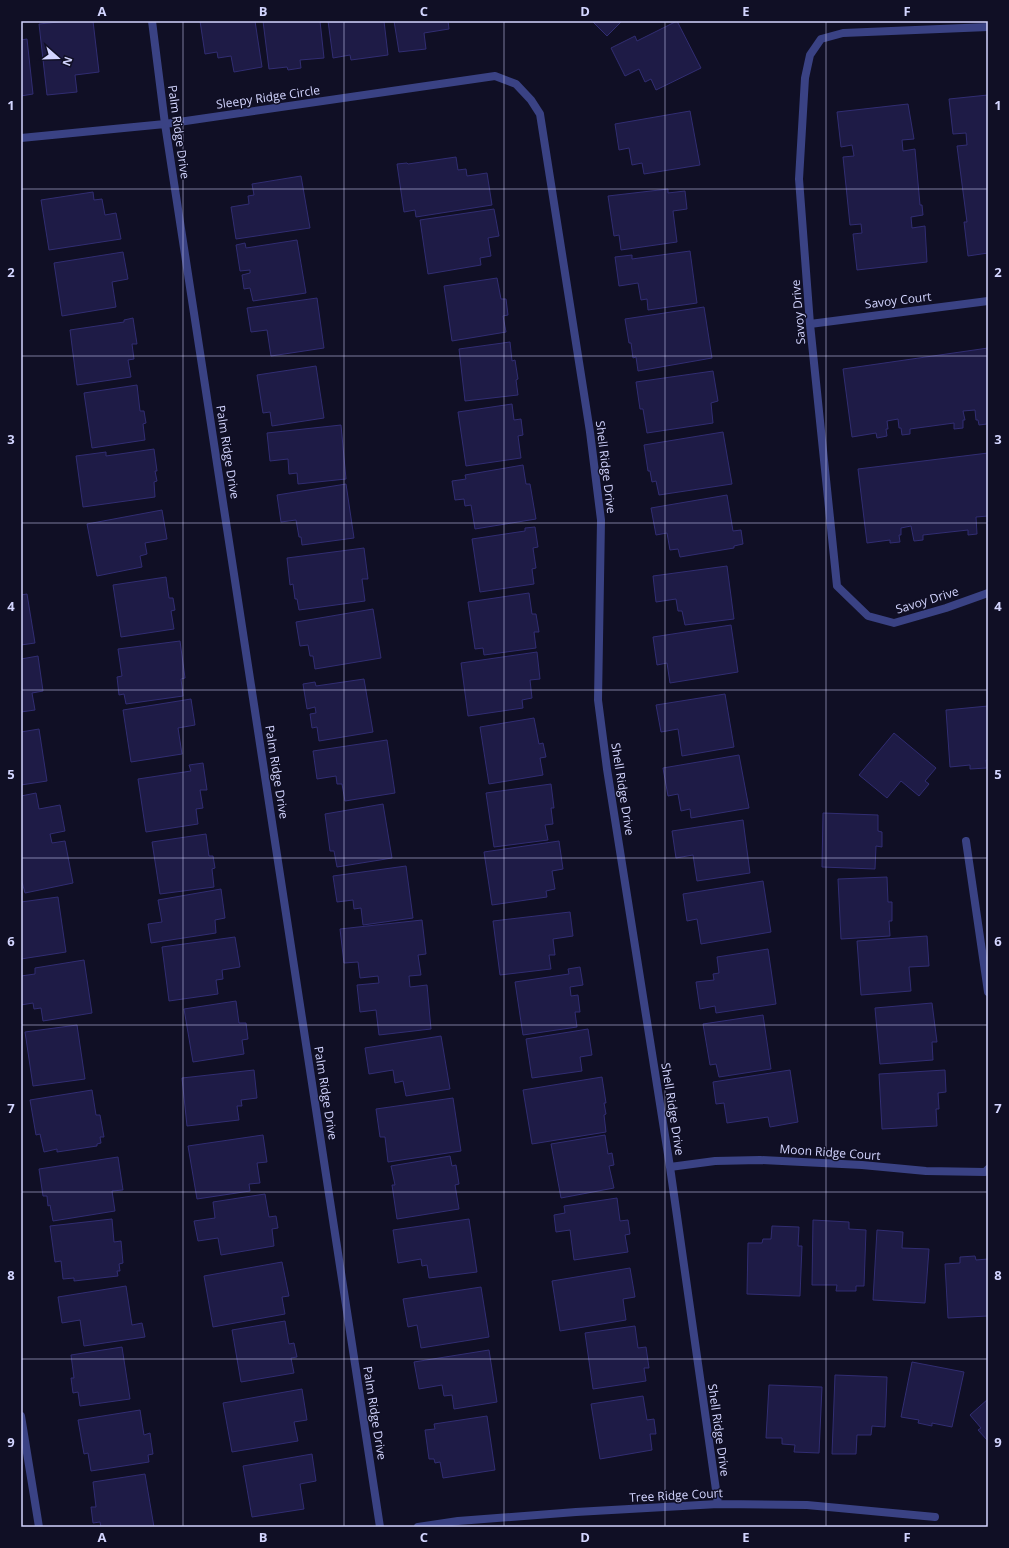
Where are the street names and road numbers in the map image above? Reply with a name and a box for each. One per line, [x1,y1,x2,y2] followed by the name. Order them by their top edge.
[215,81,321,113] street label: Sleepy Ridge Circle
[164,84,194,180] street label: Palm Ridge Drive
[787,279,809,345] street label: Savoy Drive
[864,287,932,313] street label: Savoy Court
[212,404,244,500] street label: Palm Ridge Drive
[592,420,620,515] street label: Shell Ridge Drive
[893,582,961,618] street label: Savoy Drive
[261,724,293,820] street label: Palm Ridge Drive
[607,742,639,837] street label: Shell Ridge Drive
[310,1045,342,1141] street label: Palm Ridge Drive
[657,1062,689,1157] street label: Shell Ridge Drive
[779,1140,881,1164] street label: Moon Ridge Court
[359,1365,391,1461] street label: Palm Ridge Drive
[704,1383,734,1478] street label: Shell Ridge Drive
[629,1484,723,1506] street label: Tree Ridge Court

